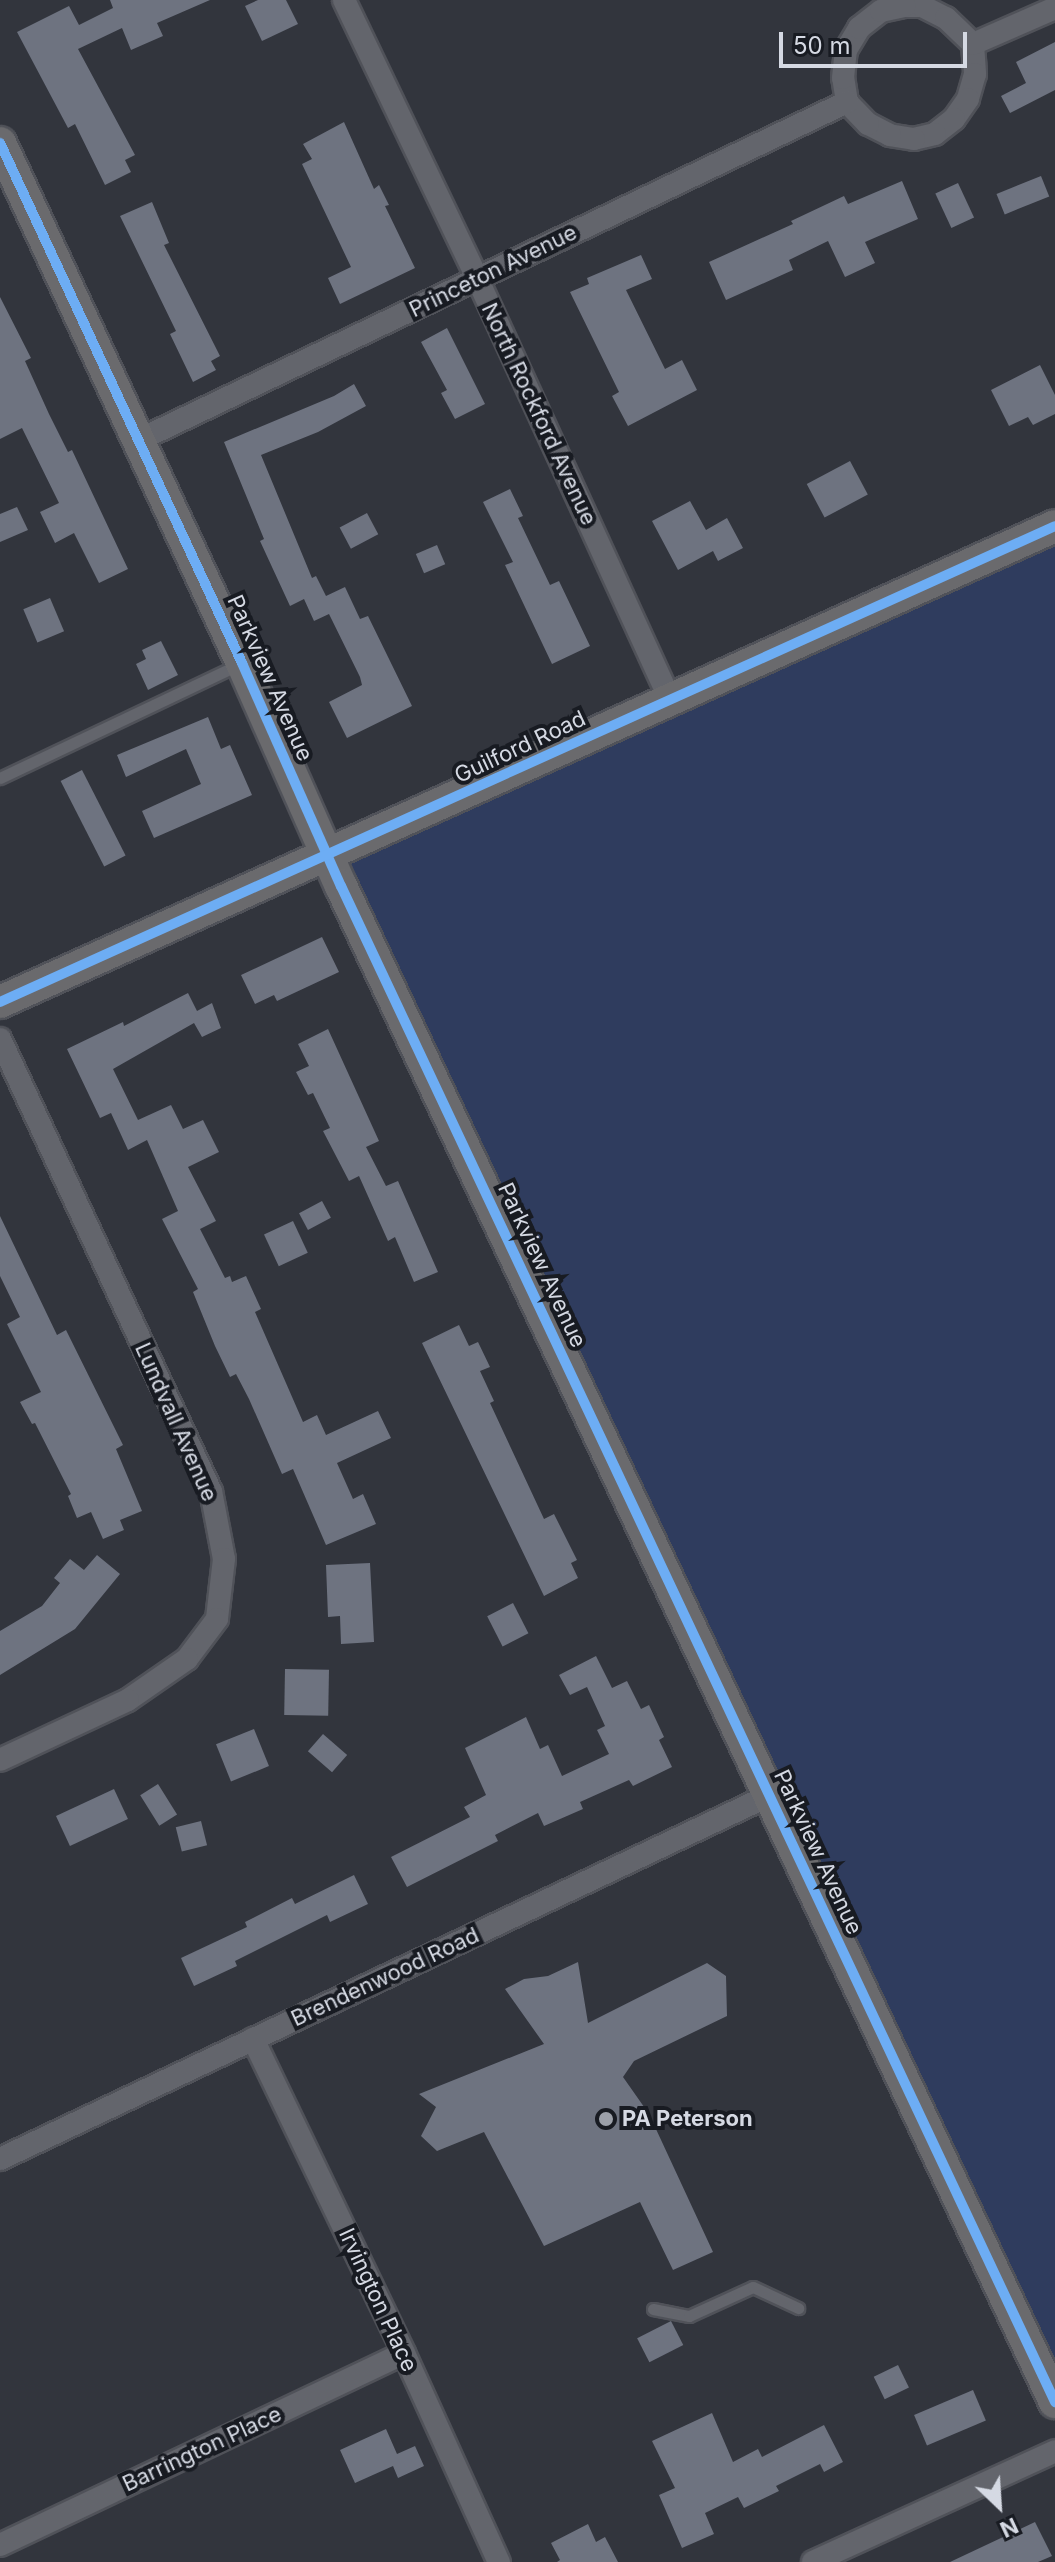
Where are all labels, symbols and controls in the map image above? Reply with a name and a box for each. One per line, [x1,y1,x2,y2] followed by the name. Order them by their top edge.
[783,16,971,66] scale bar
[793,31,851,60] text: 50 m
[405,219,581,323] street label: Princeton Avenue
[476,299,602,529] street label: North Rockford Avenue
[222,591,318,765] street label: Parkview Avenue
[450,705,590,789] street label: Guilford Road
[492,1178,592,1352] street label: Parkview Avenue
[129,1339,223,1505] street label: Lundvall Avenue
[768,1765,868,1939] street label: Parkview Avenue
[287,1922,483,2032] street label: Brendenwood Road
[622,2106,753,2132] place label: PA Peterson
[597,2110,615,2128] marker: PA Peterson
[333,2224,423,2376] street label: Irvington Place
[118,2401,286,2497] street label: Barrington Place
[959,2466,1039,2546] north arrow
[996,2512,1022,2543] text: N

